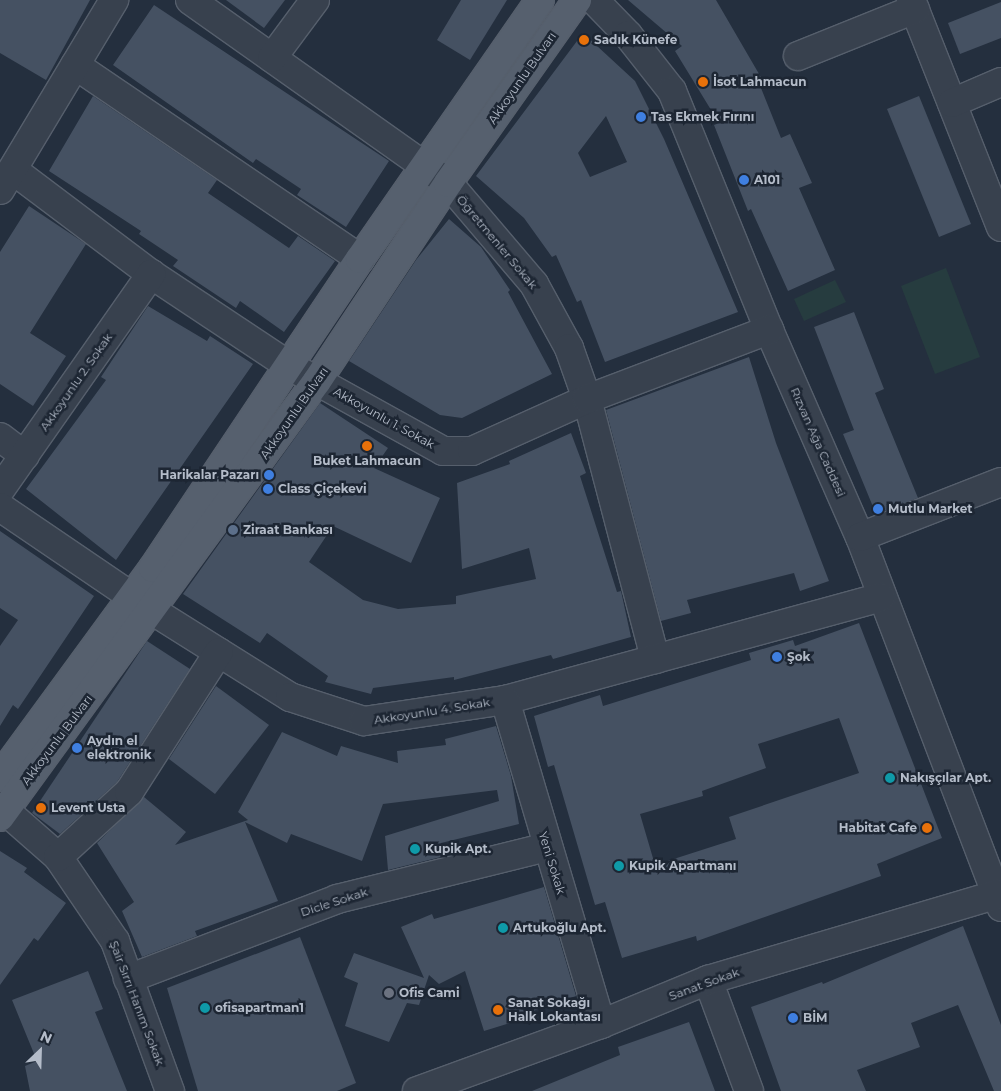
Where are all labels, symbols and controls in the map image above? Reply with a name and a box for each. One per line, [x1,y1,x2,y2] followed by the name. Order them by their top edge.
[485,29,559,127] street label: Akkoyunlu Bulvarı
[594,33,677,47] place label: Sadık Künefe
[578,34,590,46] marker: Sadık Künefe
[713,75,806,89] place label: İsot Lahmacun
[697,76,709,88] marker: İsot Lahmacun
[651,110,754,124] place label: Tas Ekmek Fırını
[635,111,647,123] marker: Tas Ekmek Fırını
[754,173,780,187] place label: A101
[738,174,750,186] marker: A101
[454,192,540,292] street label: Öğretmenler Sokak
[37,330,115,434] street label: Akkoyunlu 2. Sokak
[257,364,331,462] street label: Akkoyunlu Bulvarı
[331,384,437,452] street label: Akkoyunlu 1. Sokak
[788,385,848,499] street label: Rızvan Ağa Caddesi
[361,440,373,452] marker: Buket Lahmacun
[313,454,421,468] place label: Buket Lahmacun
[160,468,259,482] place label: Harikalar Pazarı
[263,469,275,481] marker: Harikalar Pazarı
[278,482,367,496] place label: Class Çiçekevi
[262,483,274,495] marker: Class Çiçekevi
[888,502,973,516] place label: Mutlu Market
[872,503,884,515] marker: Mutlu Market
[243,523,333,537] place label: Ziraat Bankası
[227,524,239,536] marker: Ziraat Bankası
[787,650,810,664] place label: Şok
[771,651,783,663] marker: Şok
[19,692,95,788] street label: Akkoyunlu Bulvarı
[373,695,491,727] street label: Akkoyunlu 4. Sokak
[87,734,152,762] place label: Aydın el elektronik
[71,742,83,754] marker: Aydın el elektronik
[900,771,991,785] place label: Nakışçılar Apt.
[884,772,896,784] marker: Nakışçılar Apt.
[51,801,125,815] place label: Levent Usta
[35,802,47,814] marker: Levent Usta
[839,821,917,835] place label: Habitat Cafe
[921,822,933,834] marker: Habitat Cafe
[536,830,568,896] street label: Yeni Sokak
[425,842,491,856] place label: Kupik Apt.
[409,843,421,855] marker: Kupik Apt.
[629,859,736,873] place label: Kupik Apartmanı
[613,860,625,872] marker: Kupik Apartmanı
[299,884,369,920] street label: Dicle Sokak
[513,921,606,935] place label: Artukoğlu Apt.
[497,922,509,934] marker: Artukoğlu Apt.
[107,939,167,1067] street label: Şair Sırrı Hanım Sokak
[667,965,741,1003] street label: Sanat Sokak
[399,986,459,1000] place label: Ofis Cami
[383,987,395,999] marker: Ofis Cami
[508,996,601,1024] place label: Sanat Sokağı Halk Lokantası
[215,1001,304,1015] place label: ofisapartman1
[199,1002,211,1014] marker: ofisapartman1
[492,1004,504,1016] marker: Sanat Sokağı Halk Lokantası
[803,1011,828,1025] place label: BİM
[787,1012,799,1024] marker: BİM
[15,1026,65,1076] north arrow
[37,1027,55,1048] text: N

